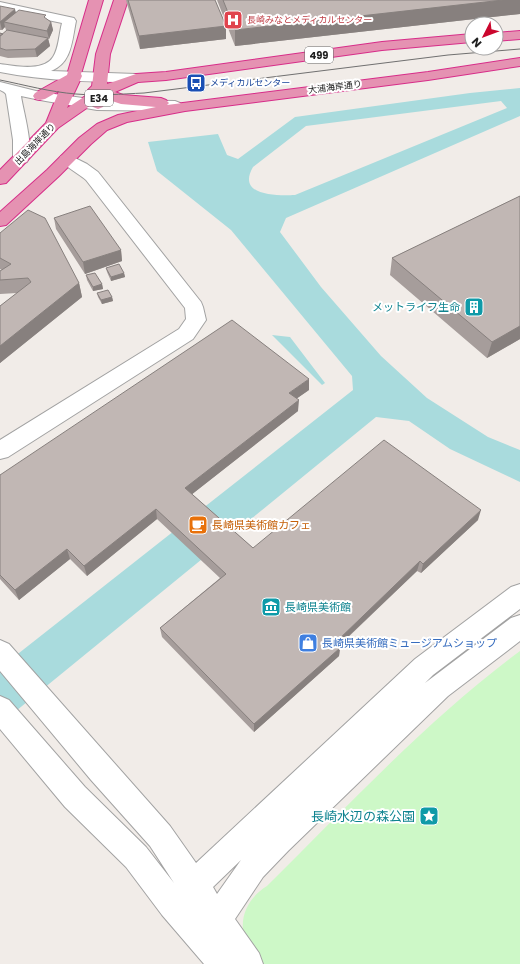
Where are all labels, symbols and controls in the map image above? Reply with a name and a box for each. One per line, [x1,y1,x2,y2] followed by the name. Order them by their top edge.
[222,9,244,31] hospital icon: 長崎みなとメディカルセンター
[247,14,372,26] place label: 長崎みなとメディカルセンター
[464,16,504,56] north arrow
[468,34,485,51] text: N
[305,47,333,63] road number: 499
[185,72,207,94] bus stop icon: メディカルセンター
[210,77,290,89] place label: メディカルセンター
[307,78,363,96] street label: 大浦海岸通り
[85,90,113,106] road number: E34
[12,120,58,168] street label: 出島海岸通り
[463,296,485,318] building icon: メットライフ生命
[372,299,460,315] place label: メットライフ生命
[187,514,209,536] cafe icon: 長崎県美術館カフェ
[212,517,311,533] place label: 長崎県美術館カフェ
[260,596,282,618] museum icon: 長崎県美術館
[285,599,351,615] place label: 長崎県美術館
[297,632,319,654] shop icon: 長崎県美術館ミュージアムショップ
[322,635,497,651] place label: 長崎県美術館ミュージアムショップ
[418,805,440,827] place icon: 長崎水辺の森公園
[311,807,415,826] place label: 長崎水辺の森公園

